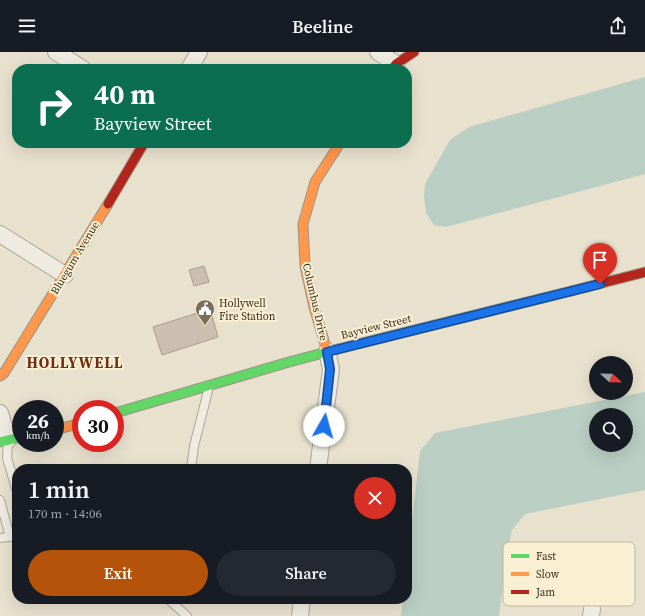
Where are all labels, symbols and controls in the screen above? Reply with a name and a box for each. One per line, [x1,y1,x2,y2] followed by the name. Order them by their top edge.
[292,14,353,39] text: Beeline
[16,15,38,37] icon: menu
[607,15,629,37] icon: share
[94,75,156,113] text: 40 m
[28,80,80,132] icon: right
[94,111,212,136] text: Bayview Street
[47,218,103,297] street label: Bluegum Avenue
[583,243,617,284] pin
[589,249,611,271] icon: arrive
[299,262,331,342] street label: Columbus Drive
[219,296,276,324] place label: Hollywell Fire Station
[194,298,216,326] public building icon: Hollywell Fire Station
[339,311,413,343] street label: Bayview Street
[26,352,124,373] district label: HOLLYWELL
[589,356,633,400] north arrow
[589,356,633,452] map controls
[72,400,124,452] speed limit sign: 30
[303,405,345,447] position arrow
[27,407,49,435] text: 26
[589,408,633,452] button: search
[26,429,50,442] text: km/h
[28,473,90,506] text: 1 min
[354,477,396,519] button: close
[28,505,102,522] text: 170 m · 14:06
[503,542,635,606] legend
[536,549,556,564] text: Fast
[28,550,208,596] button: Exit
[216,550,396,596] button: Share
[536,567,560,582] text: Slow
[535,585,555,600] text: Jam

